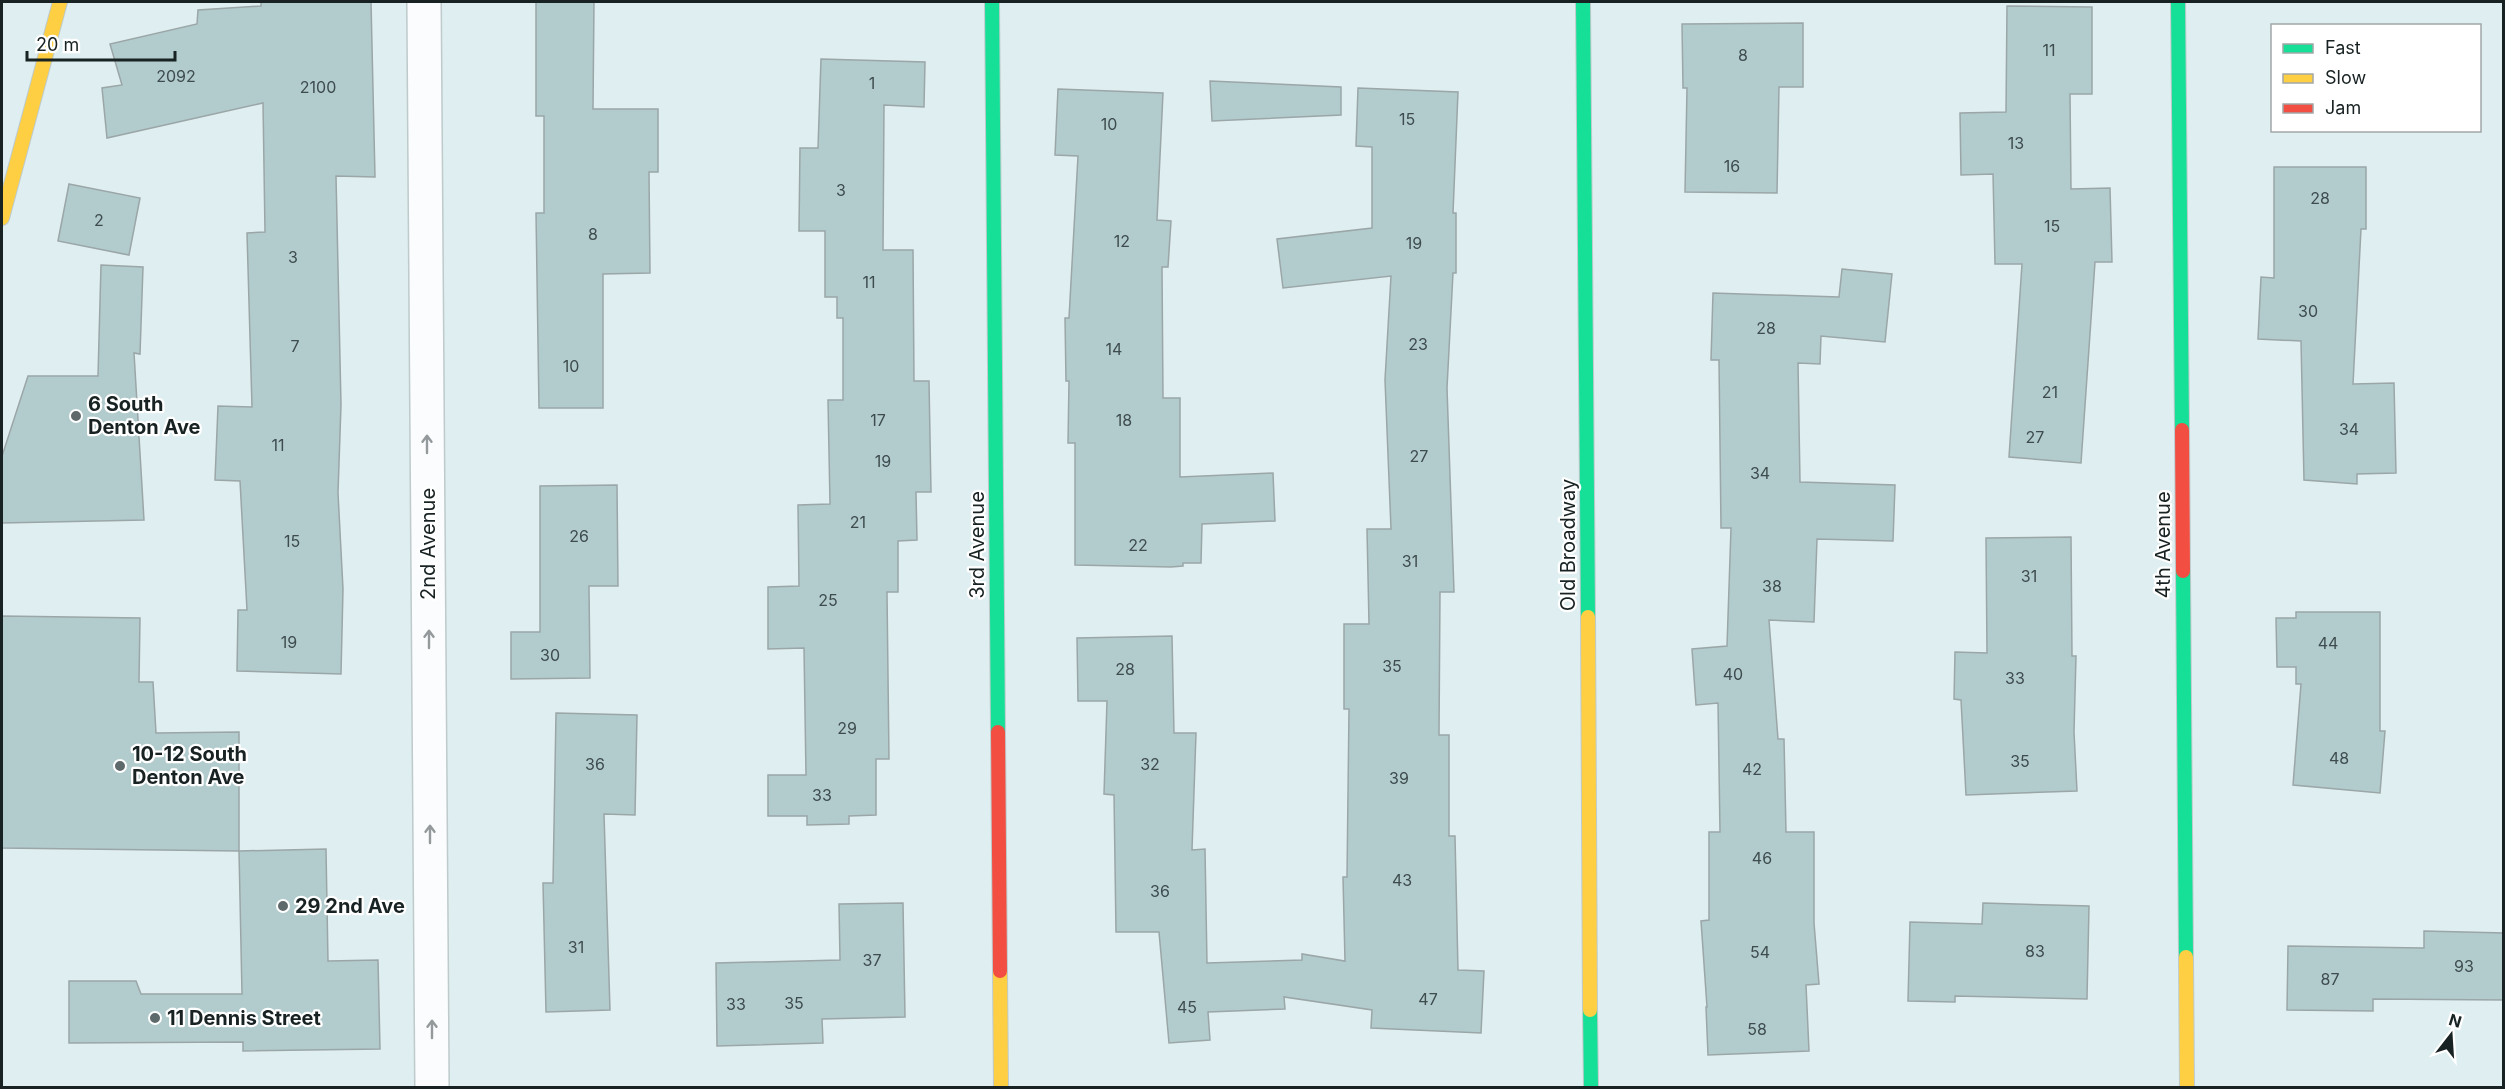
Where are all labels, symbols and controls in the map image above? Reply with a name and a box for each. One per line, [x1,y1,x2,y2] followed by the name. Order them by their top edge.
[27,24,176,62] scale bar
[2271,24,2481,132] legend
[36,34,79,55] text: 20 m
[2325,37,2361,58] text: Fast
[2042,40,2056,60] house number: 11
[1738,45,1748,65] house number: 8
[156,66,196,86] house number: 2092
[2325,67,2366,88] text: Slow
[869,73,875,93] house number: 1
[300,77,336,97] house number: 2100
[2325,97,2361,118] text: Jam
[1399,109,1415,129] house number: 15
[1101,114,1117,134] house number: 10
[2008,133,2024,153] house number: 13
[1724,156,1740,176] house number: 16
[836,180,846,200] house number: 3
[2310,188,2330,208] house number: 28
[94,210,104,230] house number: 2
[2044,216,2060,236] house number: 15
[588,224,598,244] house number: 8
[1114,231,1130,251] house number: 12
[1406,233,1422,253] house number: 19
[288,247,298,267] house number: 3
[862,272,876,292] house number: 11
[2298,301,2318,321] house number: 30
[1756,318,1776,338] house number: 28
[1408,334,1428,354] house number: 23
[290,336,300,356] house number: 7
[1106,339,1122,359] house number: 14
[563,356,579,376] house number: 10
[2042,382,2058,402] house number: 21
[88,392,201,439] place label: 6 South Denton Ave
[69,409,83,423] marker: 6 South Denton Ave
[870,410,886,430] house number: 17
[1116,410,1132,430] house number: 18
[2339,419,2359,439] house number: 34
[2026,427,2044,447] house number: 27
[271,435,285,455] house number: 11
[422,435,433,455] one-way arrow
[1410,446,1428,466] house number: 27
[875,451,891,471] house number: 19
[1750,463,1770,483] house number: 34
[1556,479,1580,611] street label: Old Broadway
[416,488,440,600] street label: 2nd Avenue
[965,491,989,599] street label: 3rd Avenue
[2151,491,2175,599] street label: 4th Avenue
[850,512,866,532] house number: 21
[569,526,589,546] house number: 26
[284,531,300,551] house number: 15
[1128,535,1148,555] house number: 22
[1402,551,1418,571] house number: 31
[2021,566,2037,586] house number: 31
[1762,576,1782,596] house number: 38
[818,590,838,610] house number: 25
[423,630,435,650] one-way arrow
[281,632,297,652] house number: 19
[2318,633,2338,653] house number: 44
[540,645,560,665] house number: 30
[1382,656,1402,676] house number: 35
[1115,659,1135,679] house number: 28
[1723,664,1743,684] house number: 40
[2005,668,2025,688] house number: 33
[837,718,857,738] house number: 29
[132,742,247,789] place label: 10-12 South Denton Ave
[2329,748,2349,768] house number: 48
[2010,751,2030,771] house number: 35
[585,754,605,774] house number: 36
[1140,754,1160,774] house number: 32
[113,759,127,773] marker: 10-12 South Denton Ave
[1742,759,1762,779] house number: 42
[1389,768,1409,788] house number: 39
[812,785,832,805] house number: 33
[425,825,436,845] one-way arrow
[1752,848,1772,868] house number: 46
[1392,870,1412,890] house number: 43
[1150,881,1170,901] house number: 36
[295,894,405,918] place label: 29 2nd Ave
[276,899,290,913] marker: 29 2nd Ave
[568,937,584,957] house number: 31
[2025,941,2045,961] house number: 83
[1750,942,1770,962] house number: 54
[863,950,881,970] house number: 37
[2454,956,2474,976] house number: 93
[2321,969,2339,989] house number: 87
[1418,989,1438,1009] house number: 47
[784,993,804,1013] house number: 35
[726,994,746,1014] house number: 33
[1177,997,1197,1017] house number: 45
[2421,1005,2481,1065] north arrow
[167,1006,321,1030] place label: 11 Dennis Street
[2447,1009,2464,1032] text: N
[148,1011,162,1025] marker: 11 Dennis Street
[1747,1019,1767,1039] house number: 58
[426,1020,438,1040] one-way arrow

